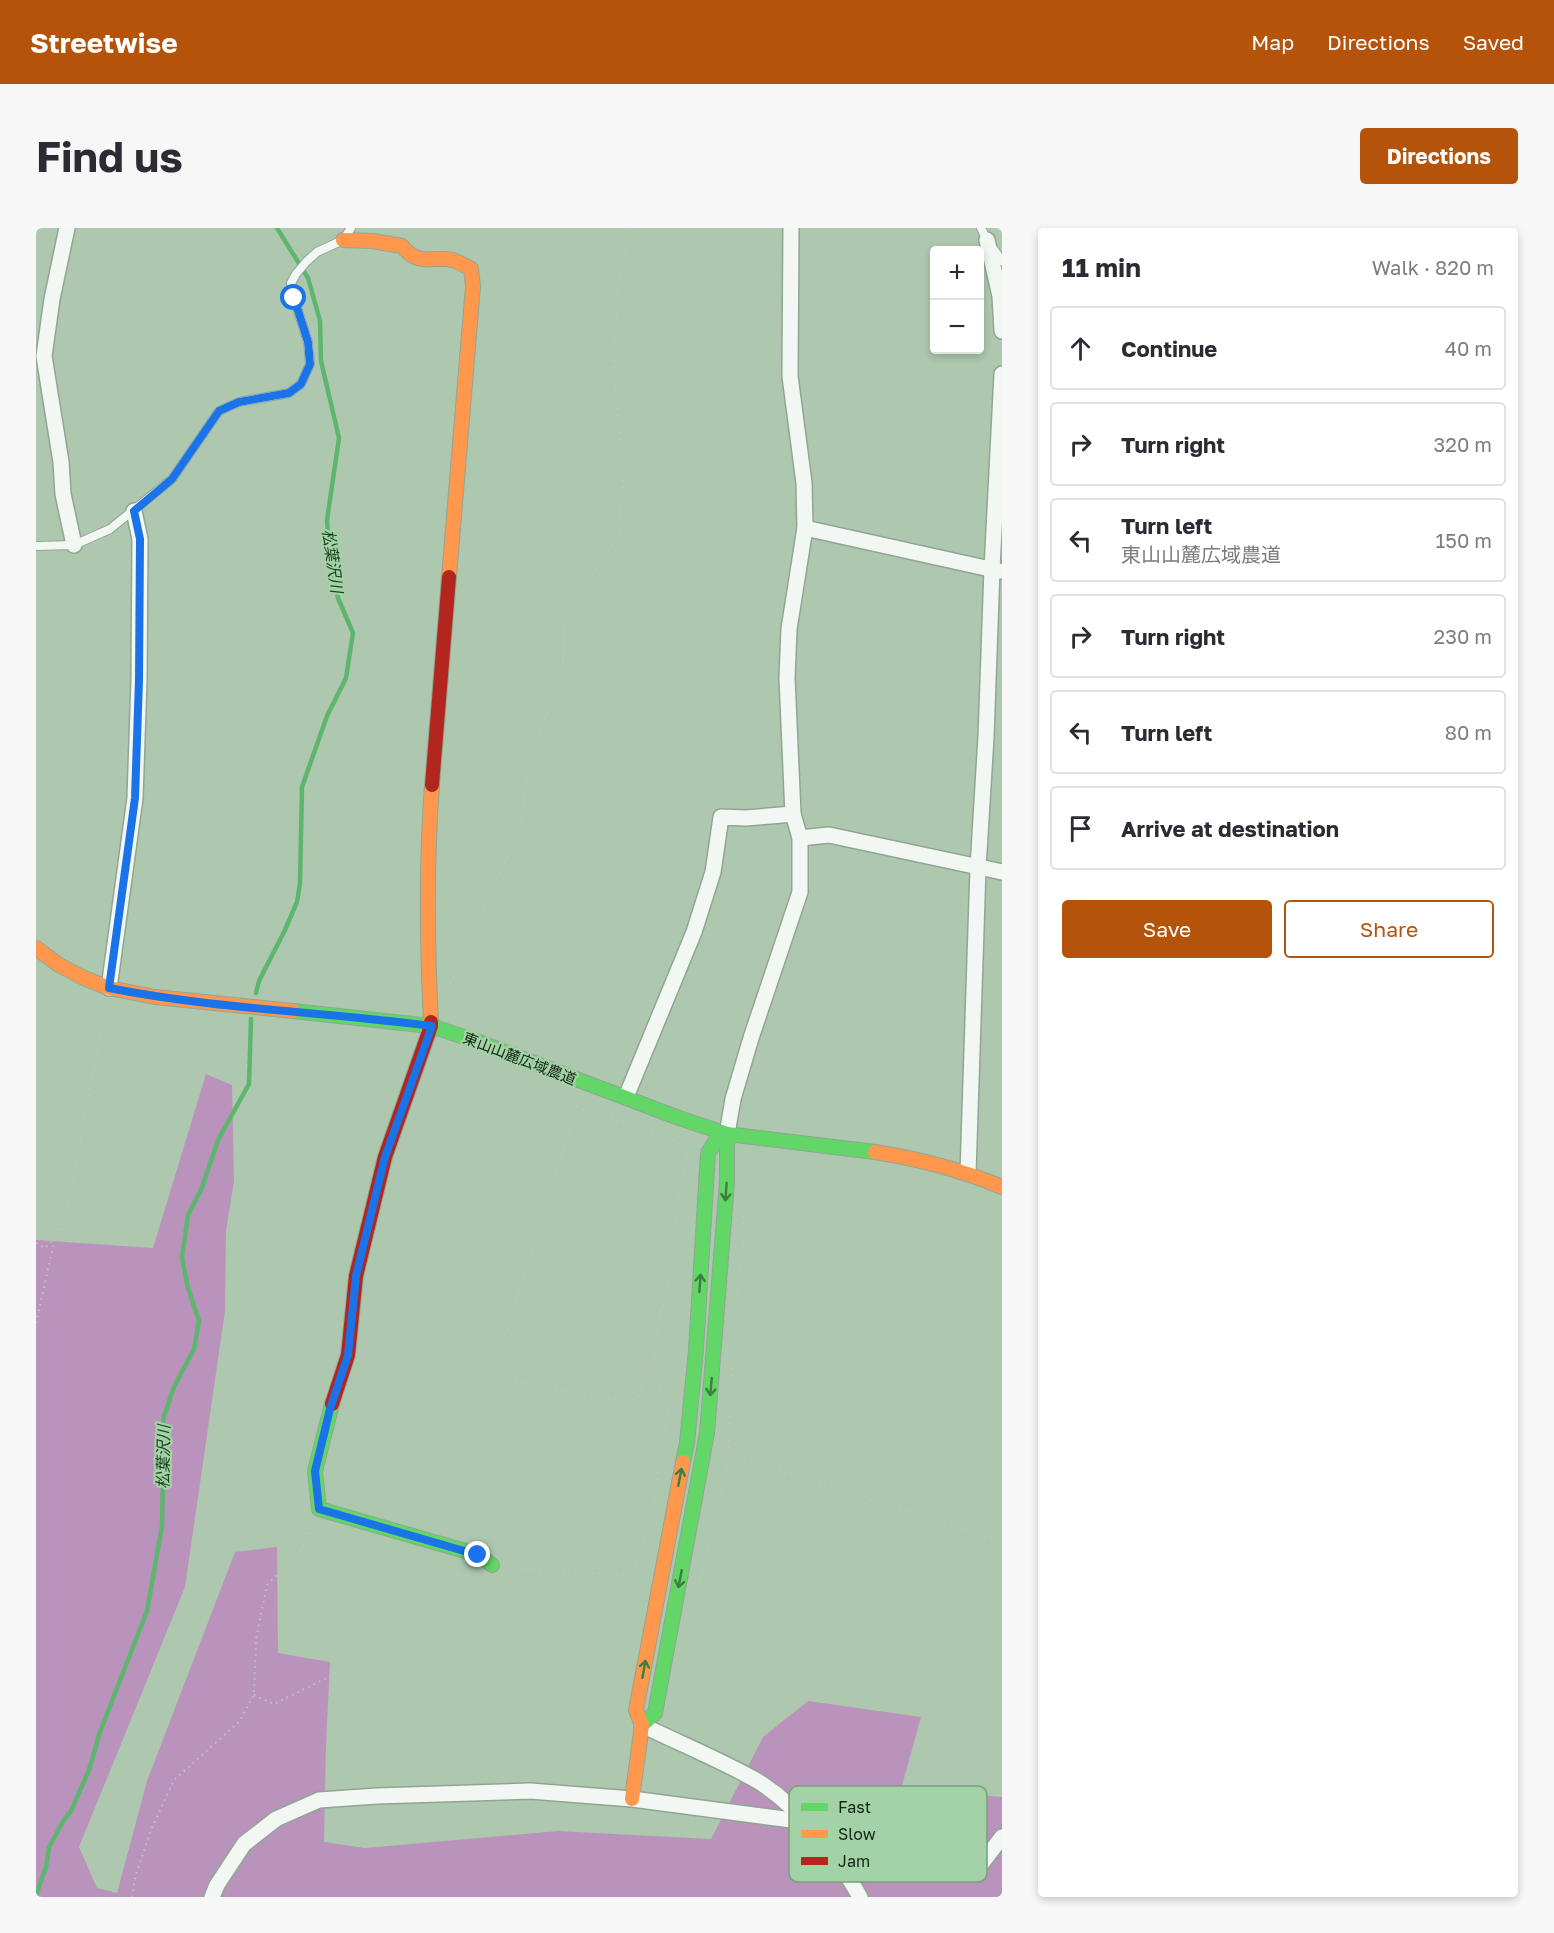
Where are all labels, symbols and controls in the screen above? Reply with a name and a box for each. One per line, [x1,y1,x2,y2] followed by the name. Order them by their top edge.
[30,26,178,59] text: Streetwise
[1251,29,1294,55] text: Map
[1327,29,1430,55] text: Directions
[1463,29,1524,55] text: Saved
[1360,128,1518,184] button: Directions
[36,131,183,181] text: Find us
[930,246,984,354] map controls
[930,246,984,300] button: +
[1062,252,1141,283] text: 11 min
[1372,255,1494,279] text: Walk · 820 m
[280,284,306,310] route start
[930,300,984,354] button: −
[1064,332,1097,365] icon: ahead
[1121,335,1217,362] text: Continue
[1445,336,1492,360] text: 40 m
[1064,428,1097,461] icon: right
[1121,431,1225,458] text: Turn right
[1434,432,1492,456] text: 320 m
[1121,512,1212,539] text: Turn left
[1064,524,1097,557] icon: left
[319,528,348,596] water label: 松葉沢川
[1436,528,1492,552] text: 150 m
[1121,542,1281,566] text: 東山山麓広域農道
[1064,620,1097,653] icon: right
[1121,623,1225,650] text: Turn right
[1434,624,1492,648] text: 230 m
[1064,716,1097,749] icon: left
[1121,719,1212,746] text: Turn left
[1445,720,1492,744] text: 80 m
[1064,812,1097,845] icon: arrive
[1121,815,1339,842] text: Arrive at destination
[1062,900,1272,958] button: Save
[1284,900,1494,958] button: Share
[461,1028,579,1088] street label: 東山山麓広域農道
[720,1182,731,1202] one-way arrow
[695,1274,706,1294] one-way arrow
[705,1376,716,1396] one-way arrow
[152,1423,174,1489] water label: 松葉沢川
[675,1468,686,1487] one-way arrow
[464,1541,490,1567] route end
[674,1569,685,1588] one-way arrow
[639,1659,650,1679] one-way arrow
[789,1786,987,1882] legend
[838,1797,871,1817] text: Fast
[838,1824,876,1844] text: Slow
[838,1851,870,1871] text: Jam

